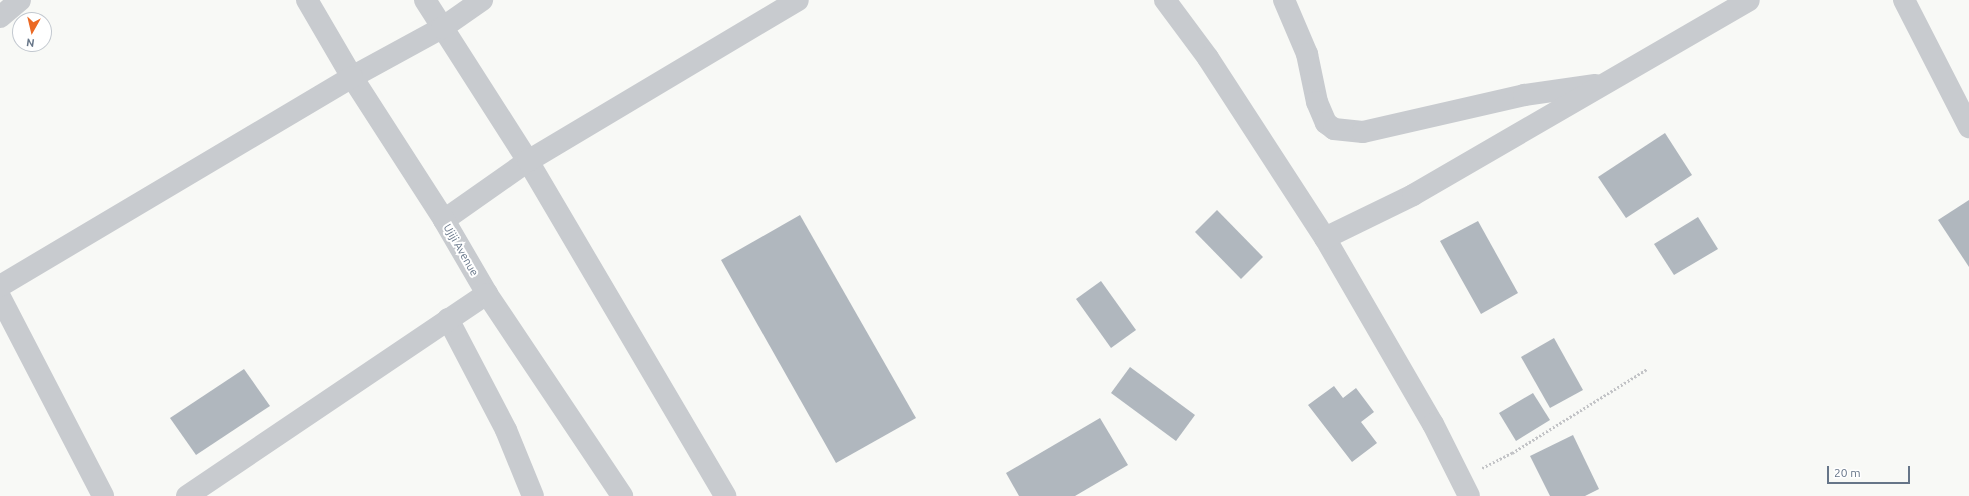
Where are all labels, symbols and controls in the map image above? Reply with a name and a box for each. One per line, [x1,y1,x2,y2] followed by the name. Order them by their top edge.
[12,12,52,52] north arrow
[26,36,35,49] text: N
[441,222,481,278] street label: Ujiji Avenue
[1829,458,1912,484] scale bar
[1834,466,1861,479] text: 20 m

